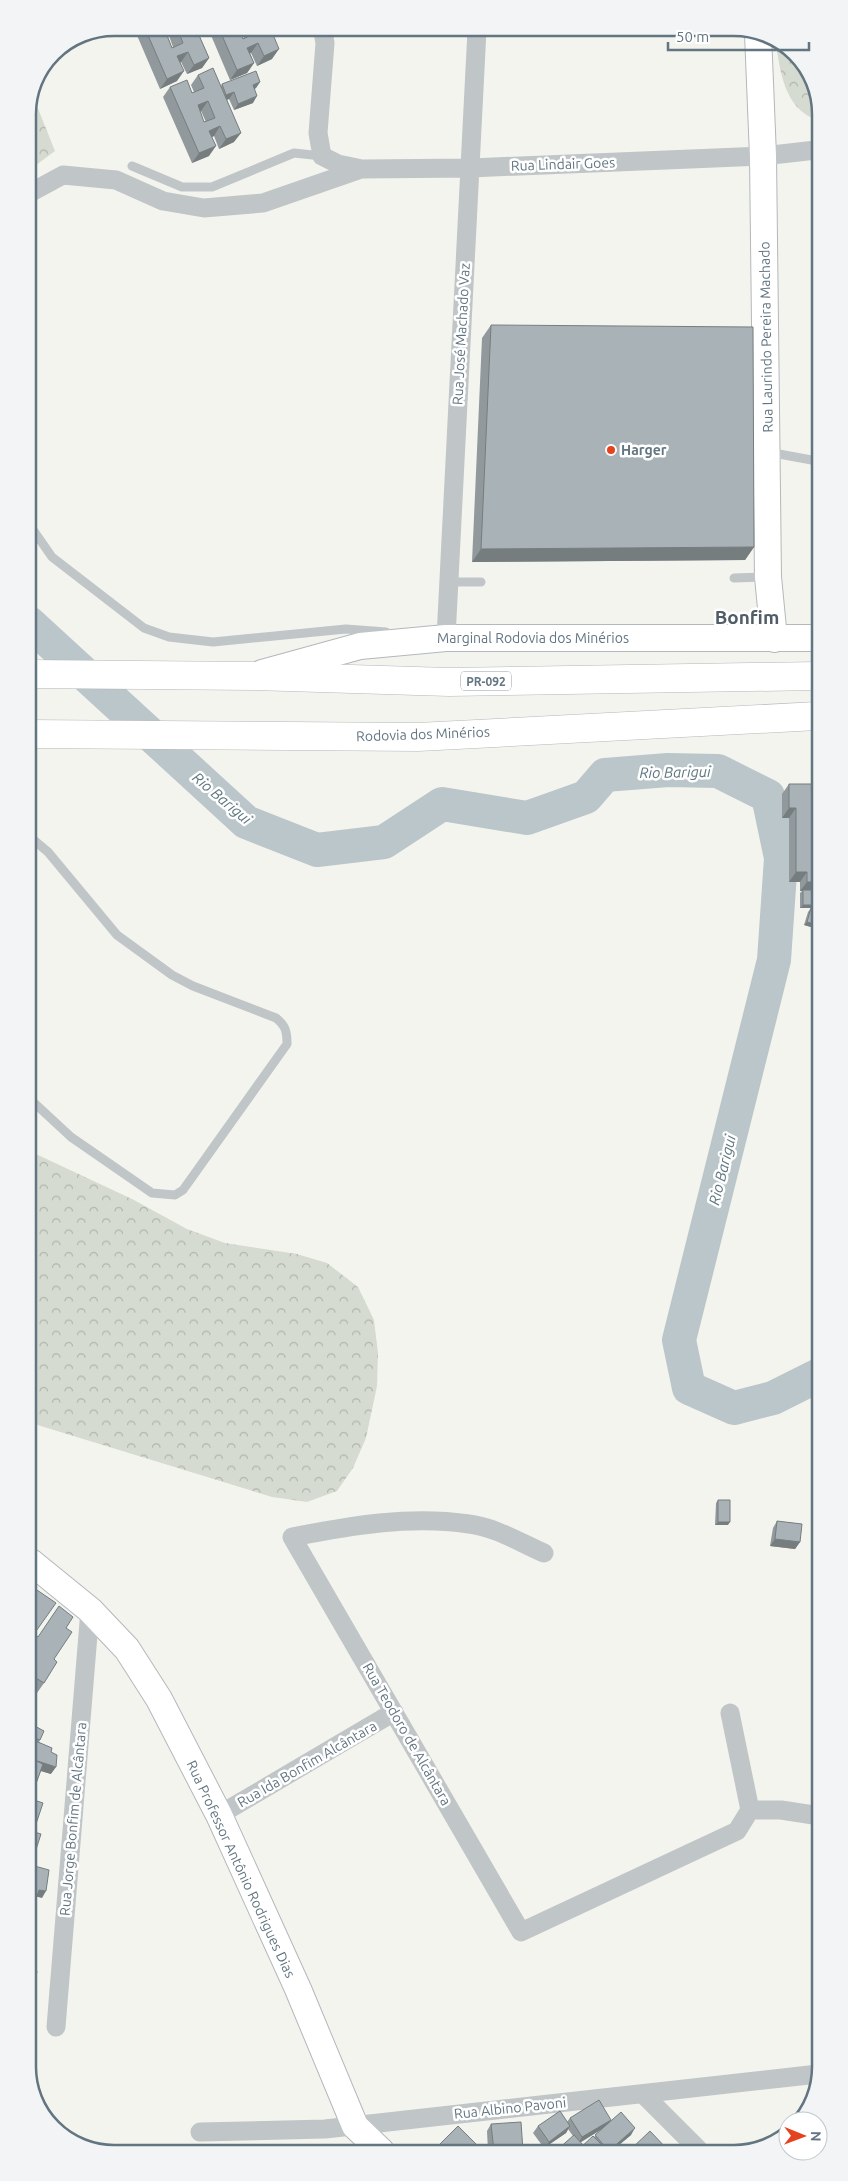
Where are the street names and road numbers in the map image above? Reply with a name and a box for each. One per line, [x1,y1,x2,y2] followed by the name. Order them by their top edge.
[511,154,615,174] street label: Rua Lindair Goes
[756,241,776,433] street label: Rua Laurindo Pereira Machado
[449,263,473,405] street label: Rua José Machado Vaz
[437,630,629,646] street label: Marginal Rodovia dos Minérios
[461,671,511,690] road number: PR-092
[356,724,490,744] street label: Rodovia dos Minérios
[360,1660,454,1808] street label: Rua Teodoro de Alcântara
[235,1718,379,1810] street label: Rua Ida Bonfim Alcântara
[57,1722,89,1916] street label: Rua Jorge Bonfim de Alcântara
[183,1758,299,1980] street label: Rua Professor Antônio Rodrigues Dias
[453,2094,567,2122] street label: Rua Albino Pavoni

